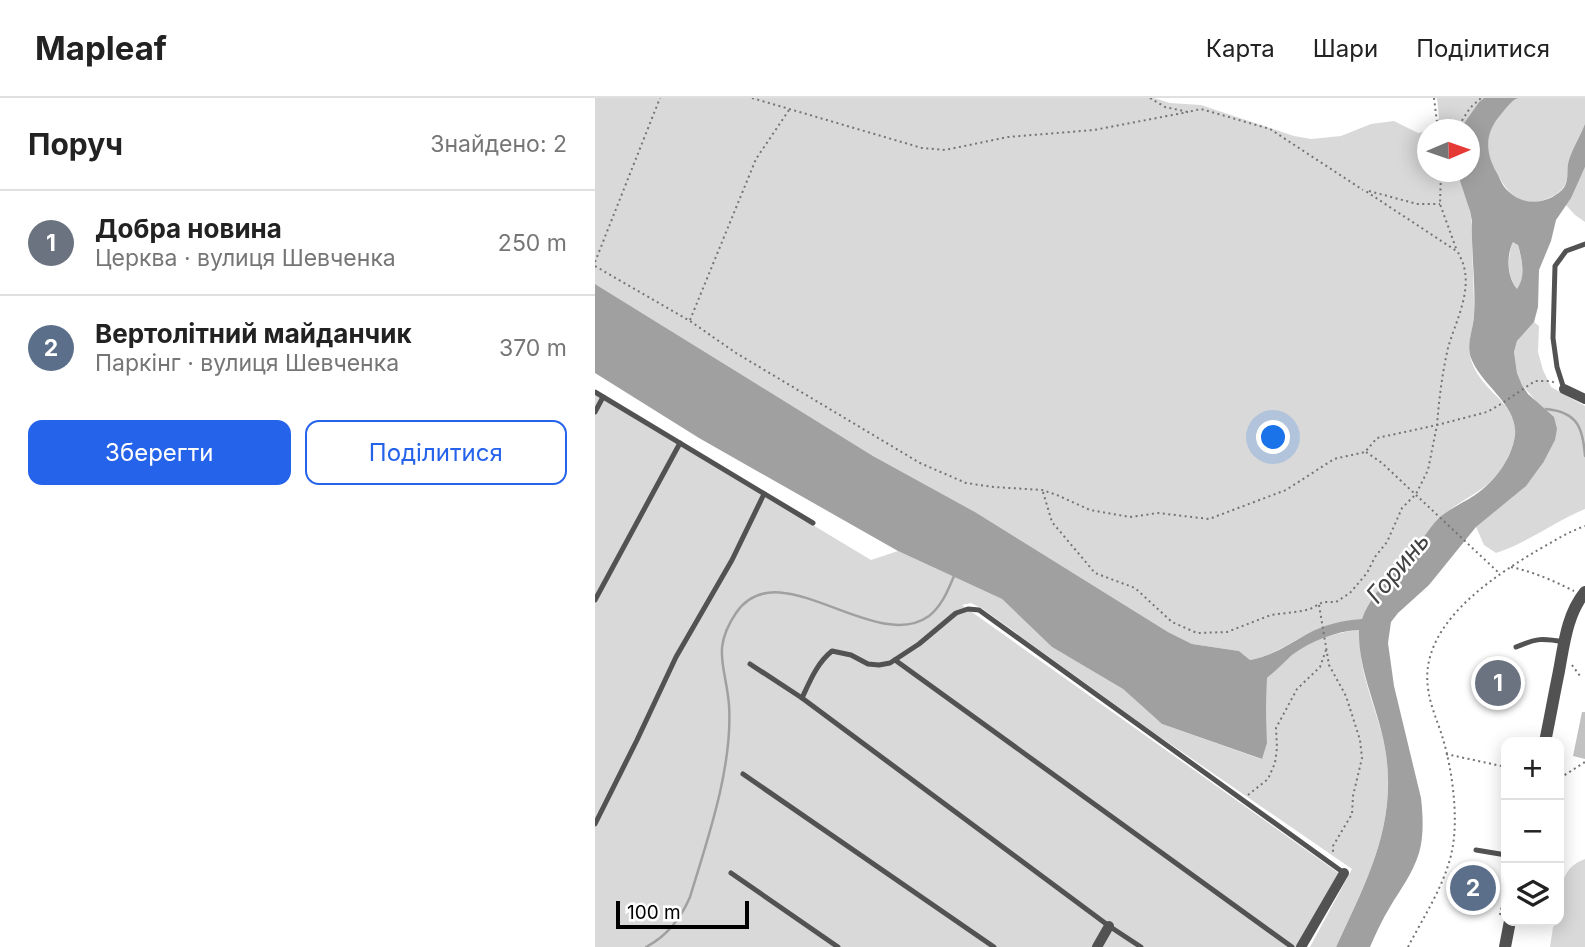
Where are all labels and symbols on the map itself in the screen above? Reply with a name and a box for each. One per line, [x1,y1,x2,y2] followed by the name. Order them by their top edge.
[1417,119,1480,182] north arrow
[1256,420,1290,454] your location
[1360,527,1435,609] water label: Горинь
[1475,657,1521,709] pin: 1
[1450,862,1496,914] pin: 2
[616,898,749,930] scale bar

